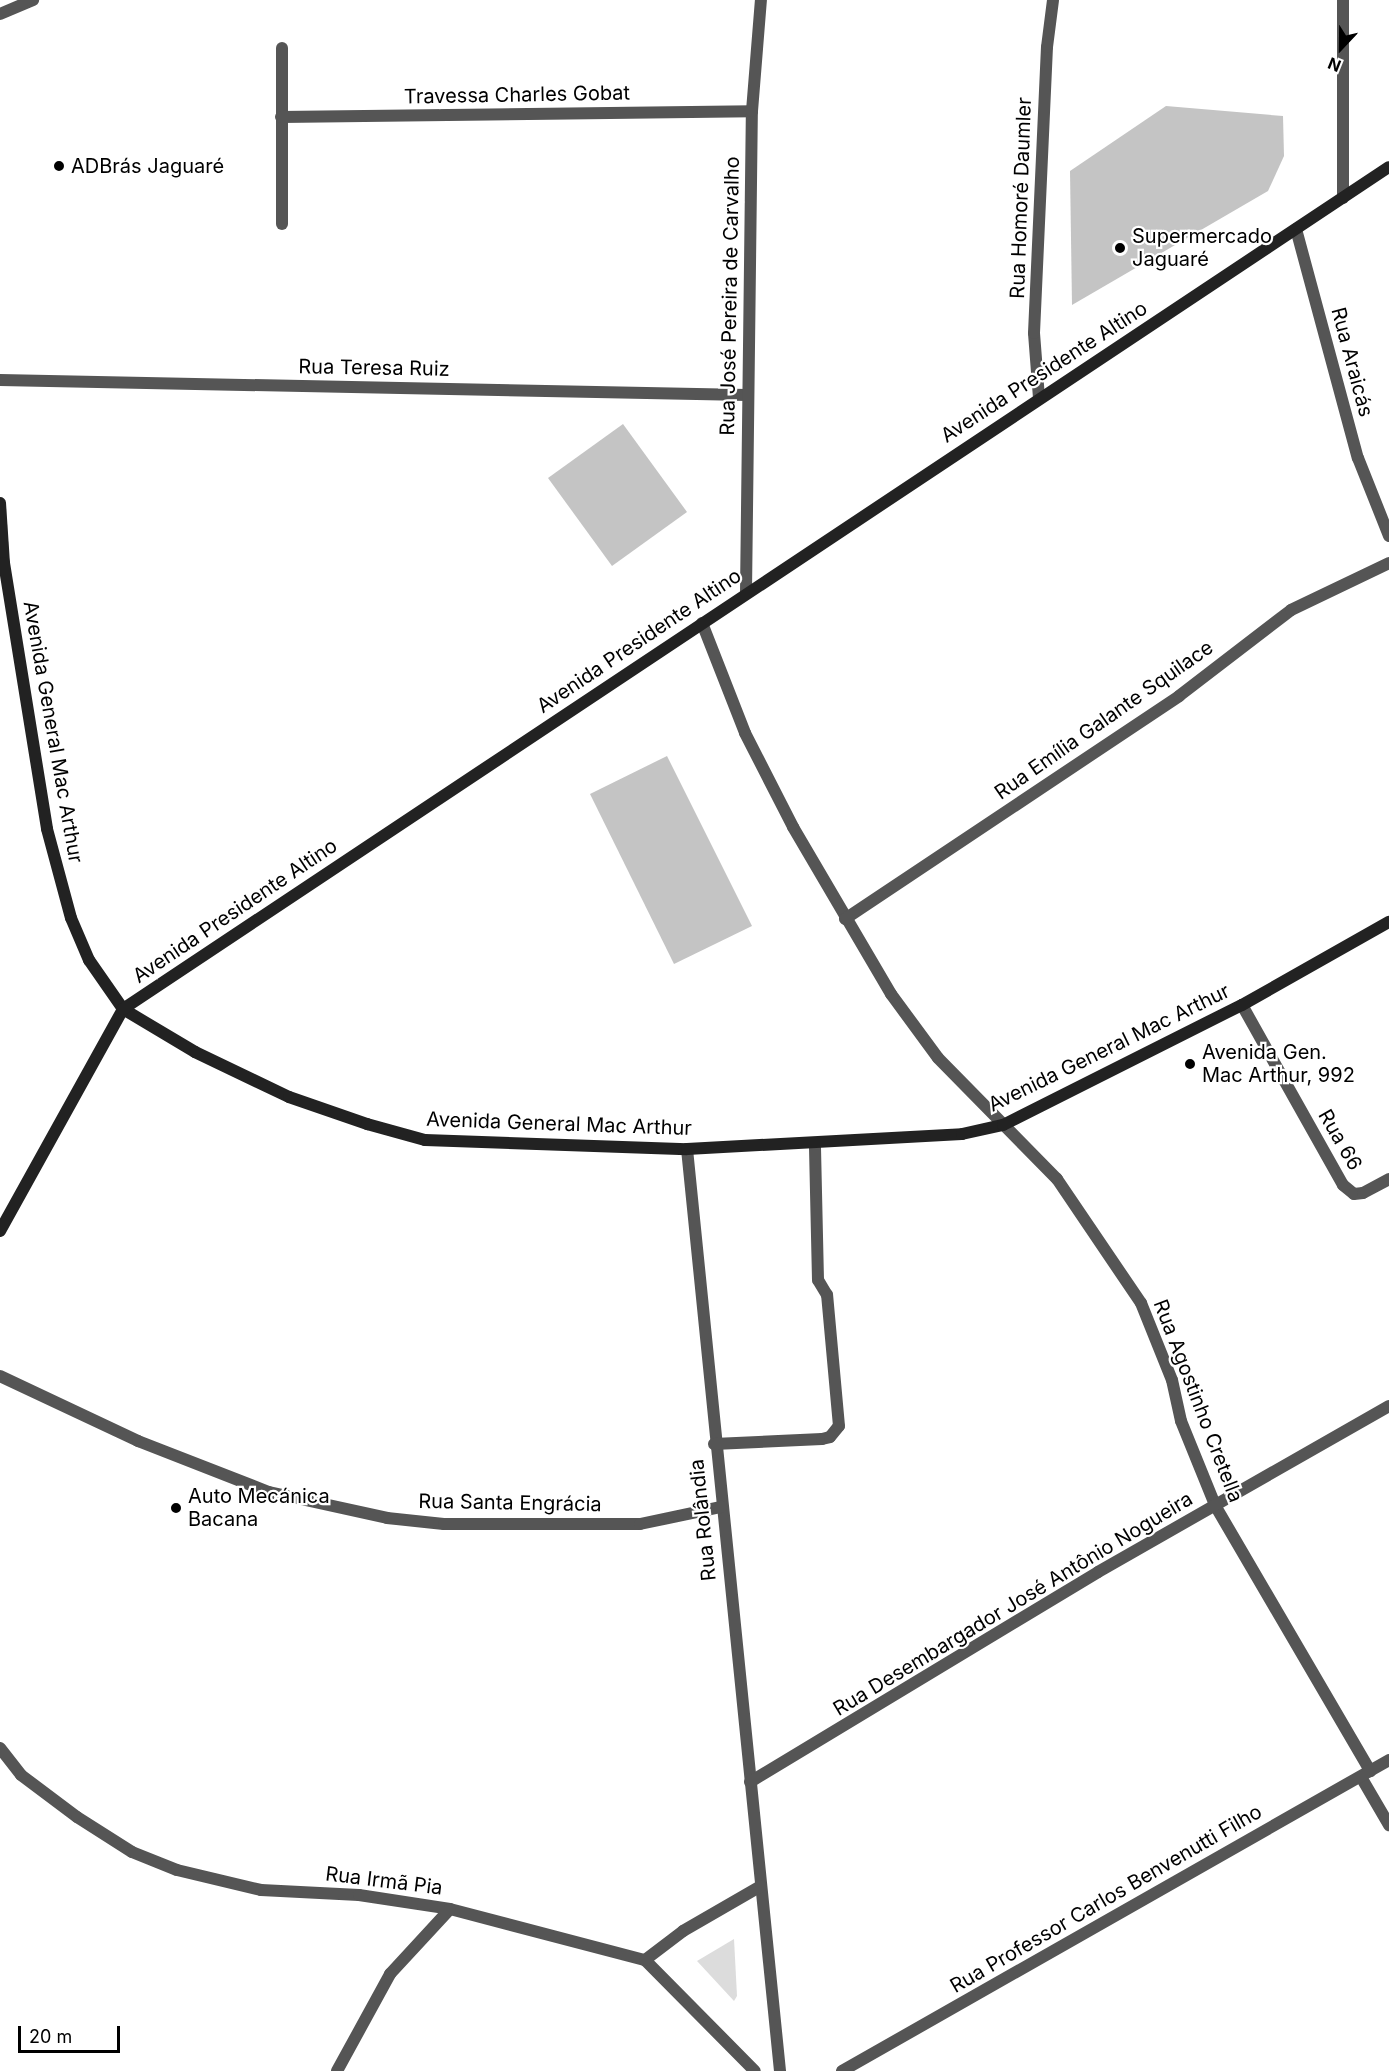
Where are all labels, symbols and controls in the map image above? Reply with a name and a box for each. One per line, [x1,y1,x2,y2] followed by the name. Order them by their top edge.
[1311,18,1371,78] north arrow
[1325,53,1344,76] text: N
[404,81,630,109] street label: Travessa Charles Gobat
[1005,97,1037,299] street label: Rua Homoré Daumler
[71,154,224,178] place label: ADBrás Jaguaré
[716,156,744,436] street label: Rua José Pereira de Carvalho
[52,159,66,173] marker: ADBrás Jaguaré
[1132,225,1272,272] place label: Supermercado Jaguaré
[1113,241,1127,255] marker: Supermercado Jaguaré
[936,296,1152,448] street label: Avenida Presidente Altino
[1326,305,1378,419] street label: Rua Araicás
[298,355,450,381] street label: Rua Teresa Ruiz
[532,564,746,718] street label: Avenida Presidente Altino
[18,599,88,865] street label: Avenida General Mac Arthur
[990,635,1218,805] street label: Rua Emília Galante Squilace
[128,834,342,988] street label: Avenida Presidente Altino
[984,979,1234,1117] street label: Avenida General Mac Arthur
[1202,1040,1355,1087] place label: Avenida Gen. Mac Arthur, 992
[1183,1057,1197,1071] marker: Avenida Gen. Mac Arthur, 992
[1313,1105,1367,1175] street label: Rua 66
[426,1107,692,1141] street label: Avenida General Mac Arthur
[1148,1296,1248,1506] street label: Rua Agostinho Cretella
[685,1458,721,1582] street label: Rua Rolândia
[188,1484,330,1531] place label: Auto Mecánica Bacana
[829,1487,1197,1721] street label: Rua Desembargador José Antônio Nogueira
[418,1489,602,1517] street label: Rua Santa Engrácia
[169,1501,183,1515] marker: Auto Mecánica Bacana
[946,1800,1266,1998] street label: Rua Professor Carlos Benvenutti Filho
[324,1862,444,1900] street label: Rua Irmã Pia
[21,2014,123,2052] scale bar
[29,2026,72,2047] text: 20 m

